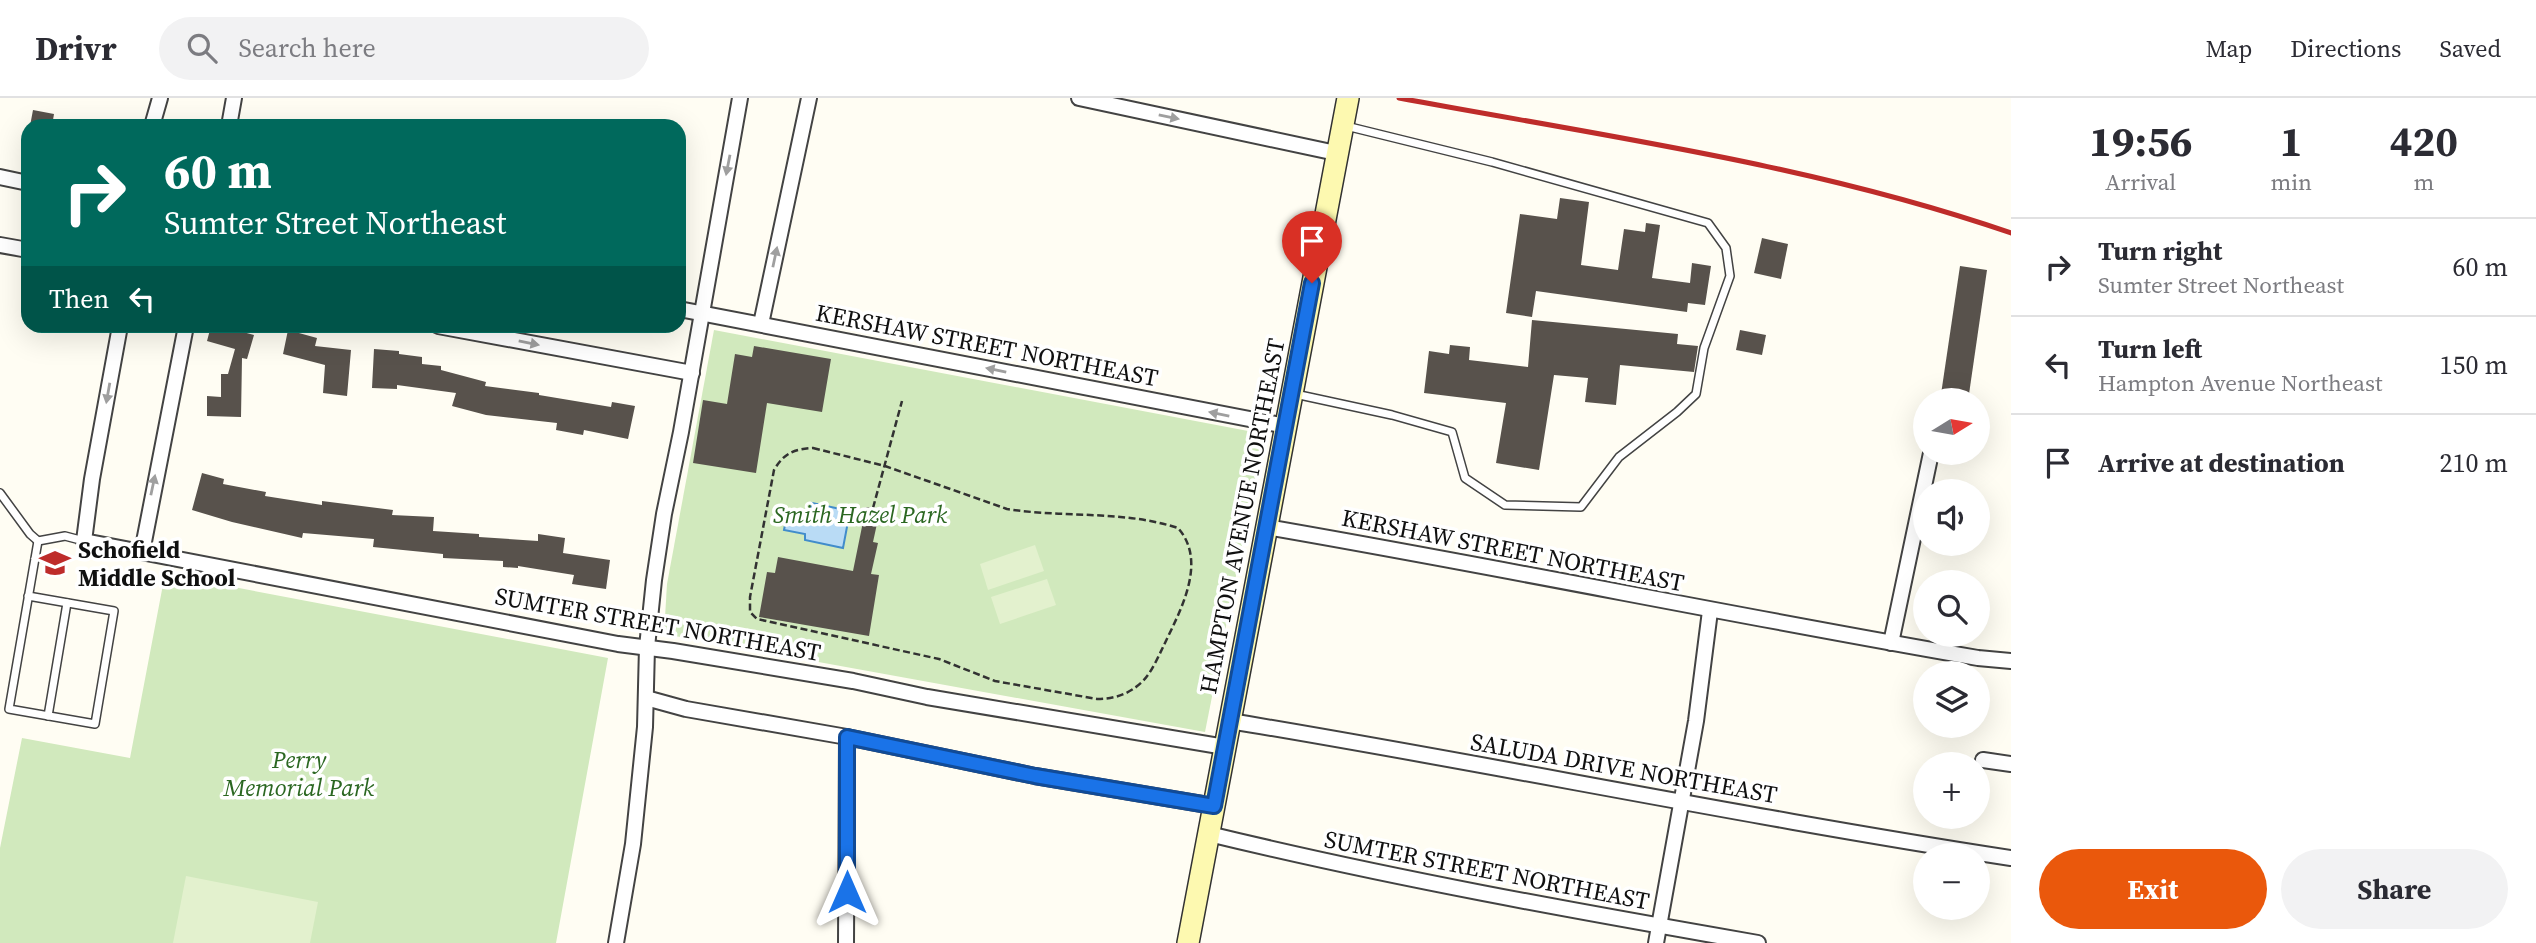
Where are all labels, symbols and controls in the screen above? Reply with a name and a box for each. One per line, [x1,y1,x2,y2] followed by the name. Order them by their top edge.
[159,17,649,80] search box
[35,26,117,71] text: Drivr
[183,29,221,67] icon: search
[239,30,376,66] text: Search here
[2205,32,2252,65] text: Map
[2290,32,2401,65] text: Directions
[2439,32,2501,65] text: Saved
[1158,112,1180,123] one-way arrow
[2089,112,2193,170] text: 19:56
[2280,112,2303,170] text: 1
[2390,112,2458,170] text: 420
[164,137,272,204] text: 60 m
[49,147,140,238] icon: right
[722,154,733,176] one-way arrow
[2105,166,2176,198] text: Arrival
[2270,166,2312,198] text: min
[2414,166,2434,198] text: m
[164,201,506,245] text: Sumter Street Northeast
[1282,211,1342,283] pin
[1293,222,1331,260] icon: arrive
[2098,233,2222,269] text: Turn right
[770,246,781,268] one-way arrow
[2039,248,2077,286] icon: right
[2453,249,2508,285] text: 60 m
[2098,269,2344,301] text: Sumter Street Northeast
[123,280,161,318] icon: left
[49,281,109,317] text: Then
[813,296,1161,394] street label: KERSHAW STREET NORTHEAST
[2098,331,2202,367] text: Turn left
[1191,335,1293,697] street label: HAMPTON AVENUE NORTHEAST
[518,338,540,349] one-way arrow
[2039,346,2077,384] icon: left
[2440,347,2508,383] text: 150 m
[985,365,1007,376] one-way arrow
[2098,367,2382,399] text: Hampton Avenue Northeast
[102,382,113,404] one-way arrow
[1913,388,1990,466] north arrow
[1913,388,1990,920] map controls
[1208,408,1230,419] one-way arrow
[2039,444,2077,482] icon: arrive
[2098,445,2345,481] text: Arrive at destination
[2440,445,2508,481] text: 210 m
[148,474,159,496] one-way arrow
[1913,479,1990,556] button: sound
[773,498,948,531] park label: Smith Hazel Park
[1339,501,1687,599] street label: KERSHAW STREET NORTHEAST
[78,533,236,594] place label: Schofield Middle School
[38,546,72,580] school or university icon: Schofield Middle School
[1913,570,1990,647] button: search
[493,579,824,669] street label: SUMTER STREET NORTHEAST
[1913,661,1990,738] button: layers
[1468,725,1780,811] street label: SALUDA DRIVE NORTHEAST
[223,743,375,804] park label: Perry Memorial Park
[1913,752,1990,829] button: +
[1322,822,1653,918] street label: SUMTER STREET NORTHEAST
[1913,843,1990,920] button: −
[2039,849,2267,929] button: Exit
[2281,849,2508,929] button: Share
[810,855,884,929] position arrow

